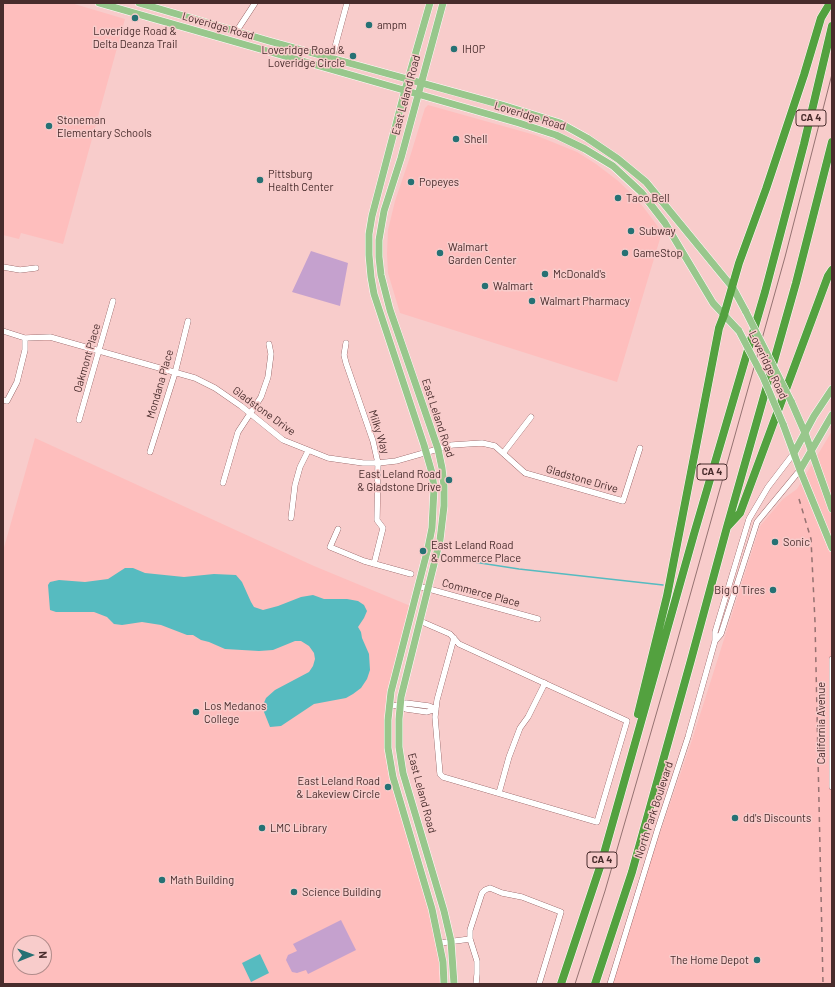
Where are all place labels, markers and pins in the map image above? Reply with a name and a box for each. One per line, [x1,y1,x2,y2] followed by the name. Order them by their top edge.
[130,13,140,23] marker: Loveridge Road & Delta Deanza Trail
[377,18,407,32] place label: ampm
[364,20,374,30] marker: ampm
[93,24,177,50] place label: Loveridge Road & Delta Deanza Trail
[462,42,485,56] place label: IHOP
[262,43,345,69] place label: Loveridge Road & Loveridge Circle
[449,44,459,54] marker: IHOP
[348,51,358,61] marker: Loveridge Road & Loveridge Circle
[57,113,152,139] place label: Stoneman Elementary Schools
[44,121,54,131] marker: Stoneman Elementary Schools
[464,132,487,146] place label: Shell
[451,134,461,144] marker: Shell
[268,167,333,193] place label: Pittsburg Health Center
[255,175,265,185] marker: Pittsburg Health Center
[419,175,459,189] place label: Popeyes
[406,177,416,187] marker: Popeyes
[626,191,669,205] place label: Taco Bell
[613,193,623,203] marker: Taco Bell
[639,224,676,238] place label: Subway
[626,226,636,236] marker: Subway
[448,240,516,266] place label: Walmart Garden Center
[633,246,682,260] place label: GameStop
[435,248,445,258] marker: Walmart Garden Center
[620,248,630,258] marker: GameStop
[553,267,606,281] place label: McDonald's
[540,269,550,279] marker: McDonald's
[493,279,533,293] place label: Walmart
[480,281,490,291] marker: Walmart
[540,294,630,308] place label: Walmart Pharmacy
[527,296,537,306] marker: Walmart Pharmacy
[357,467,441,493] place label: East Leland Road & Gladstone Drive
[444,475,454,485] marker: East Leland Road & Gladstone Drive
[783,535,810,549] place label: Sonic
[770,537,780,547] marker: Sonic
[431,538,521,564] place label: East Leland Road & Commerce Place
[418,546,428,556] marker: East Leland Road & Commerce Place
[714,583,765,597] place label: Big O Tires
[768,585,778,595] marker: Big O Tires
[204,699,266,725] place label: Los Medanos College
[191,707,201,717] marker: Los Medanos College
[296,774,380,800] place label: East Leland Road & Lakeview Circle
[383,782,393,792] marker: East Leland Road & Lakeview Circle
[743,811,811,825] place label: dd's Discounts
[730,813,740,823] marker: dd's Discounts
[270,821,327,835] place label: LMC Library
[257,823,267,833] marker: LMC Library
[170,873,234,887] place label: Math Building
[157,875,167,885] marker: Math Building
[302,885,381,899] place label: Science Building
[289,887,299,897] marker: Science Building
[670,953,749,967] place label: The Home Depot
[752,955,762,965] marker: The Home Depot

